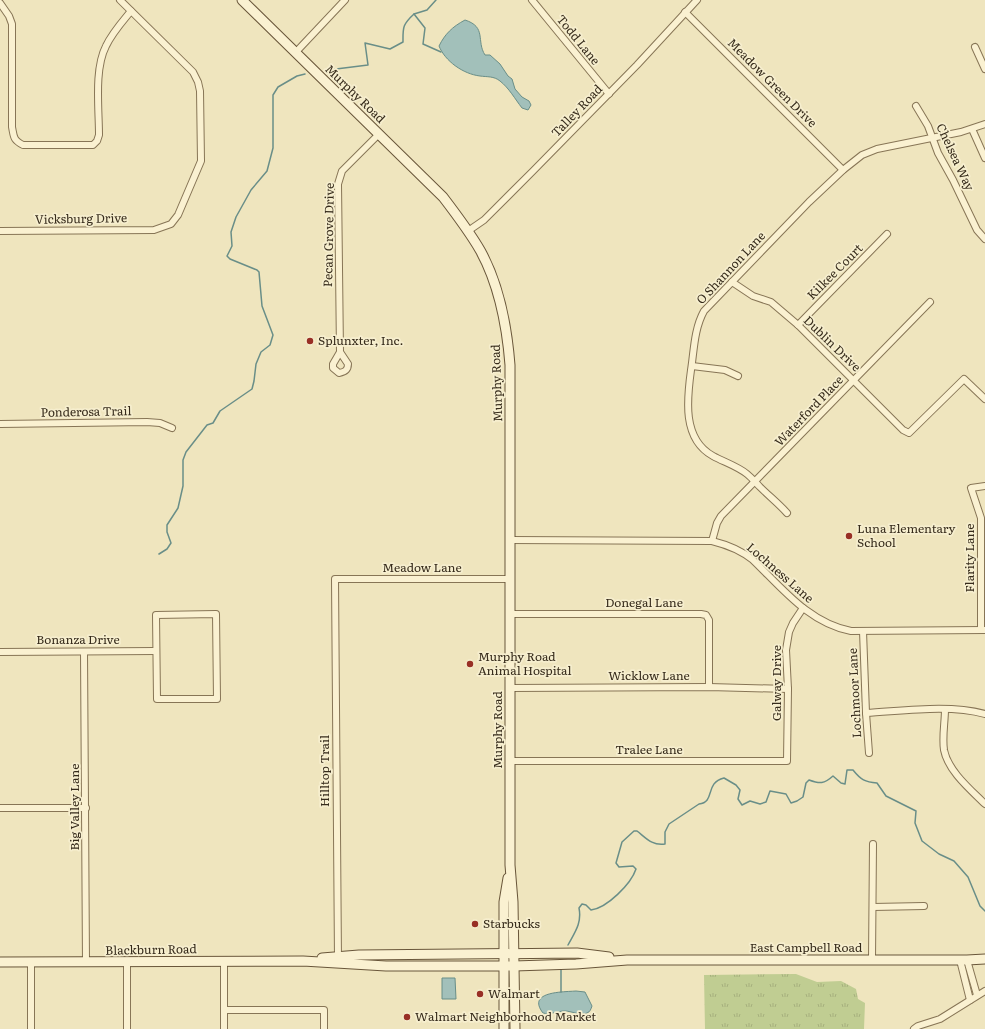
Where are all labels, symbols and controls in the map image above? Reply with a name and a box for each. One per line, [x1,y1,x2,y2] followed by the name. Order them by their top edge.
[553,10,605,68] street label: Todd Lane
[724,33,822,131] street label: Meadow Green Drive
[322,60,390,127] street label: Murphy Road
[547,80,606,141] street label: Talley Road
[932,120,979,193] street label: Chelsea Way
[318,183,338,287] street label: Pecan Grove Drive
[35,208,127,228] street label: Vicksburg Drive
[692,227,769,308] street label: O Shannon Lane
[802,239,866,303] street label: Kilkee Court
[800,311,865,375] street label: Dublin Drive
[318,331,404,349] place label: Splunxter, Inc.
[305,336,315,346] marker: Splunxter, Inc.
[486,343,506,422] street label: Murphy Road
[770,371,847,450] street label: Waterford Place
[40,401,132,421] street label: Ponderosa Trail
[857,519,955,551] place label: Luna Elementary School
[960,523,978,593] street label: Flarity Lane
[844,531,854,541] marker: Luna Elementary School
[743,538,818,606] street label: Lochness Lane
[382,558,462,576] street label: Meadow Lane
[605,593,683,611] street label: Donegal Lane
[36,630,120,648] street label: Bonanza Drive
[767,645,785,721] street label: Galway Drive
[478,647,572,679] place label: Murphy Road Animal Hospital
[843,648,865,739] street label: Lochmoor Lane
[465,659,475,669] marker: Murphy Road Animal Hospital
[608,666,690,684] street label: Wicklow Lane
[488,691,506,769] street label: Murphy Road
[315,735,333,807] street label: Hilltop Trail
[615,740,683,758] street label: Tralee Lane
[65,764,83,850] street label: Big Valley Lane
[483,914,541,932] place label: Starbucks
[470,919,480,929] marker: Starbucks
[750,938,863,956] street label: East Campbell Road
[105,939,198,959] street label: Blackburn Road
[488,984,540,1002] place label: Walmart
[475,989,485,999] marker: Walmart
[415,1007,596,1025] place label: Walmart Neighborhood Market
[402,1012,412,1022] marker: Walmart Neighborhood Market

